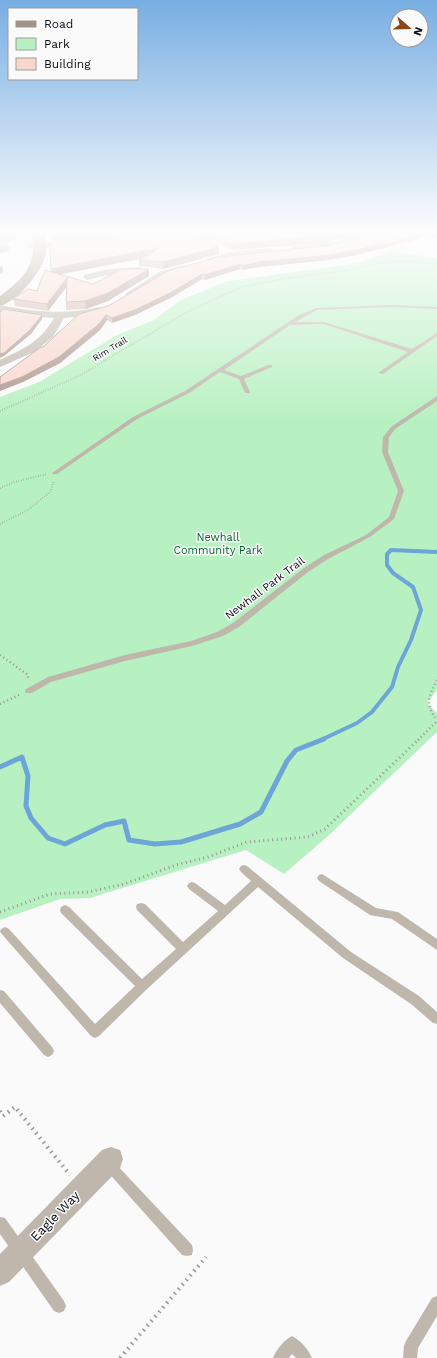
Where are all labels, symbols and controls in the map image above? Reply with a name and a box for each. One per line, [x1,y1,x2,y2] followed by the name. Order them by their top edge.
[8,8,138,80] legend
[389,8,429,48] north arrow
[44,17,73,31] text: Road
[410,25,425,37] text: N
[44,37,70,51] text: Park
[44,57,91,71] text: Building
[91,335,129,363] street label: Rim Trail
[173,531,263,557] park label: Newhall Community Park
[223,553,308,622] street label: Newhall Park Trail
[27,1188,83,1244] street label: Eagle Way

